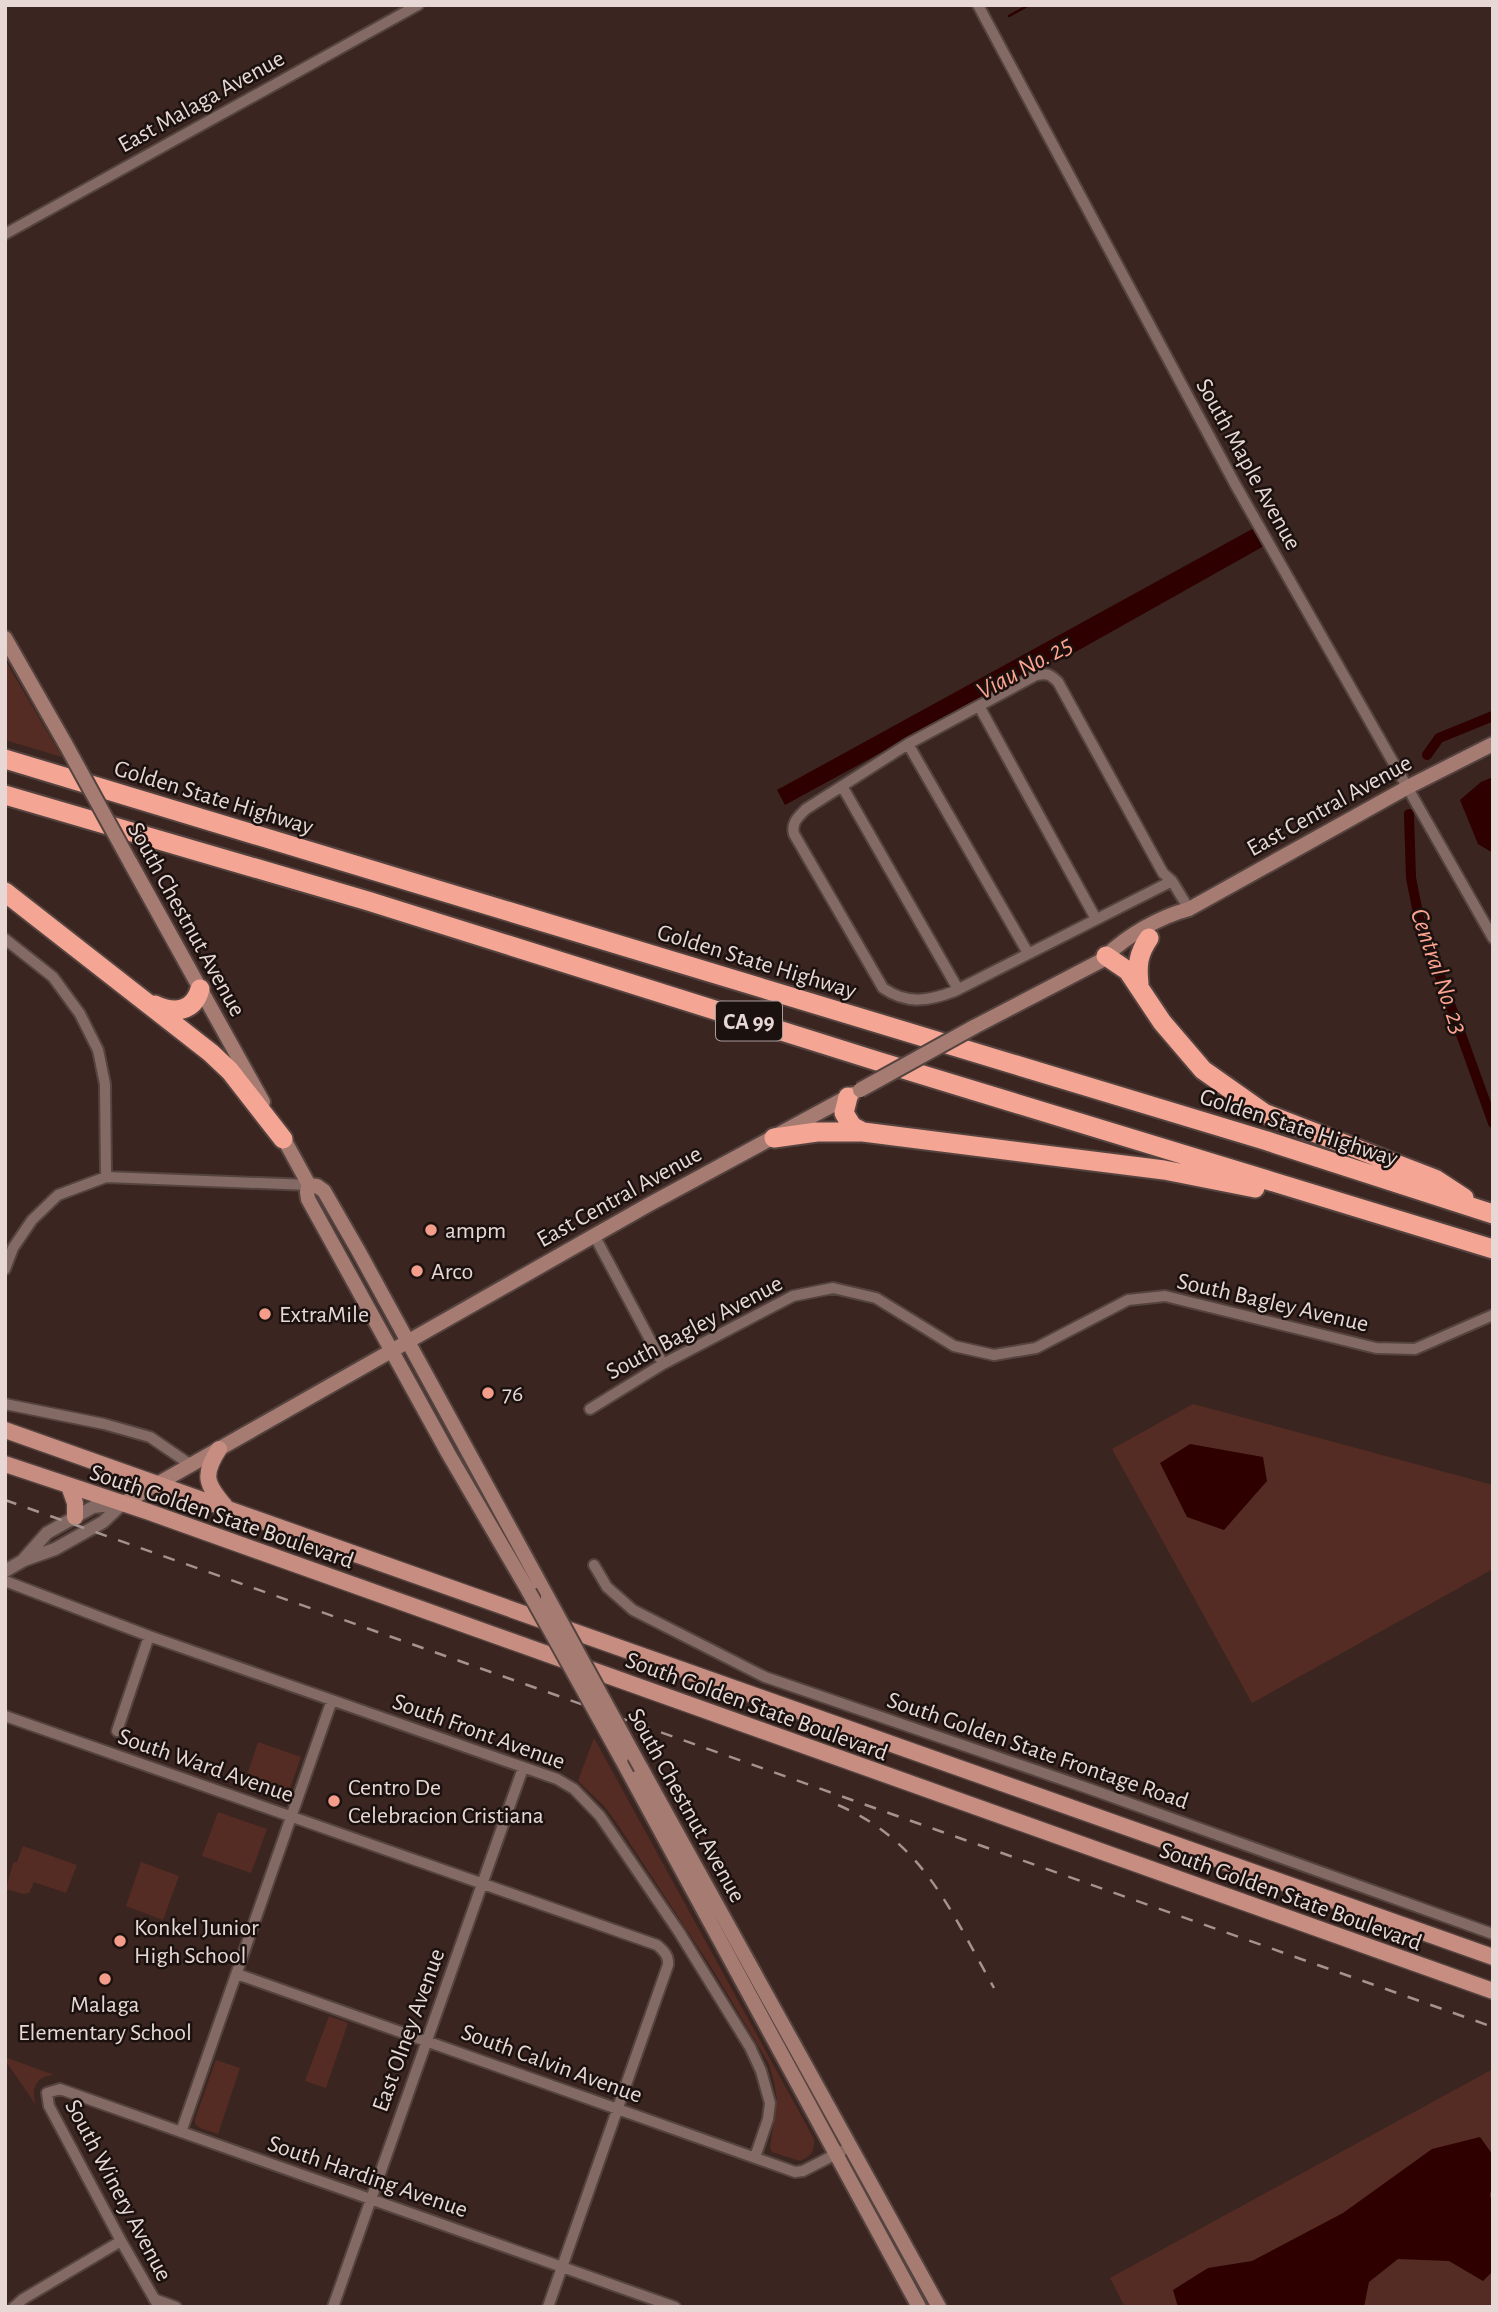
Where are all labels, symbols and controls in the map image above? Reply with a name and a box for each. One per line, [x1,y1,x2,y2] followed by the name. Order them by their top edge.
[114,46,289,157] street label: East Malaga Avenue
[1191,375,1305,554] street label: South Maple Avenue
[972,631,1077,705] water label: Viau No. 25
[1243,751,1416,861] street label: East Central Avenue
[111,756,316,840] street label: Golden State Highway
[123,818,249,1021] street label: South Chestnut Avenue
[1405,905,1473,1037] water label: Central No. 23
[654,920,859,1004] street label: Golden State Highway
[716,1002,782,1040] road number: CA 99
[1197,1085,1401,1171] street label: Golden State Highway
[533,1142,706,1252] street label: East Central Avenue
[445,1219,506,1243] place label: ampm
[423,1222,439,1238] marker: ampm
[431,1260,473,1284] place label: Arco
[409,1263,425,1279] marker: Arco
[1175,1269,1371,1337] street label: South Bagley Avenue
[602,1271,787,1384] street label: South Bagley Avenue
[279,1303,369,1327] place label: ExtraMile
[257,1306,273,1322] marker: ExtraMile
[502,1382,523,1406] place label: 76
[480,1385,496,1401] marker: 76
[87,1460,357,1573] street label: South Golden State Boulevard
[622,1648,891,1766] street label: South Golden State Boulevard
[884,1688,1192,1814] street label: South Golden State Frontage Road
[389,1690,568,1774] street label: South Front Avenue
[623,1704,749,1907] street label: South Chestnut Avenue
[115,1725,297,1807] street label: South Ward Avenue
[348,1776,544,1828] place label: Centro De Celebracion Cristiana
[326,1793,342,1809] marker: Centro De Celebracion Cristiana
[1156,1838,1425,1956] street label: South Golden State Boulevard
[134,1916,259,1968] place label: Konkel Junior High School
[112,1933,128,1949] marker: Konkel Junior High School
[368,1946,450,2115] street label: East Olney Avenue
[97,1971,113,1987] marker: Malaga Elementary School
[18,1993,192,2045] place label: Malaga Elementary School
[458,2020,645,2108] street label: South Calvin Avenue
[60,2096,176,2285] street label: South Winery Avenue
[265,2131,471,2222] street label: South Harding Avenue

